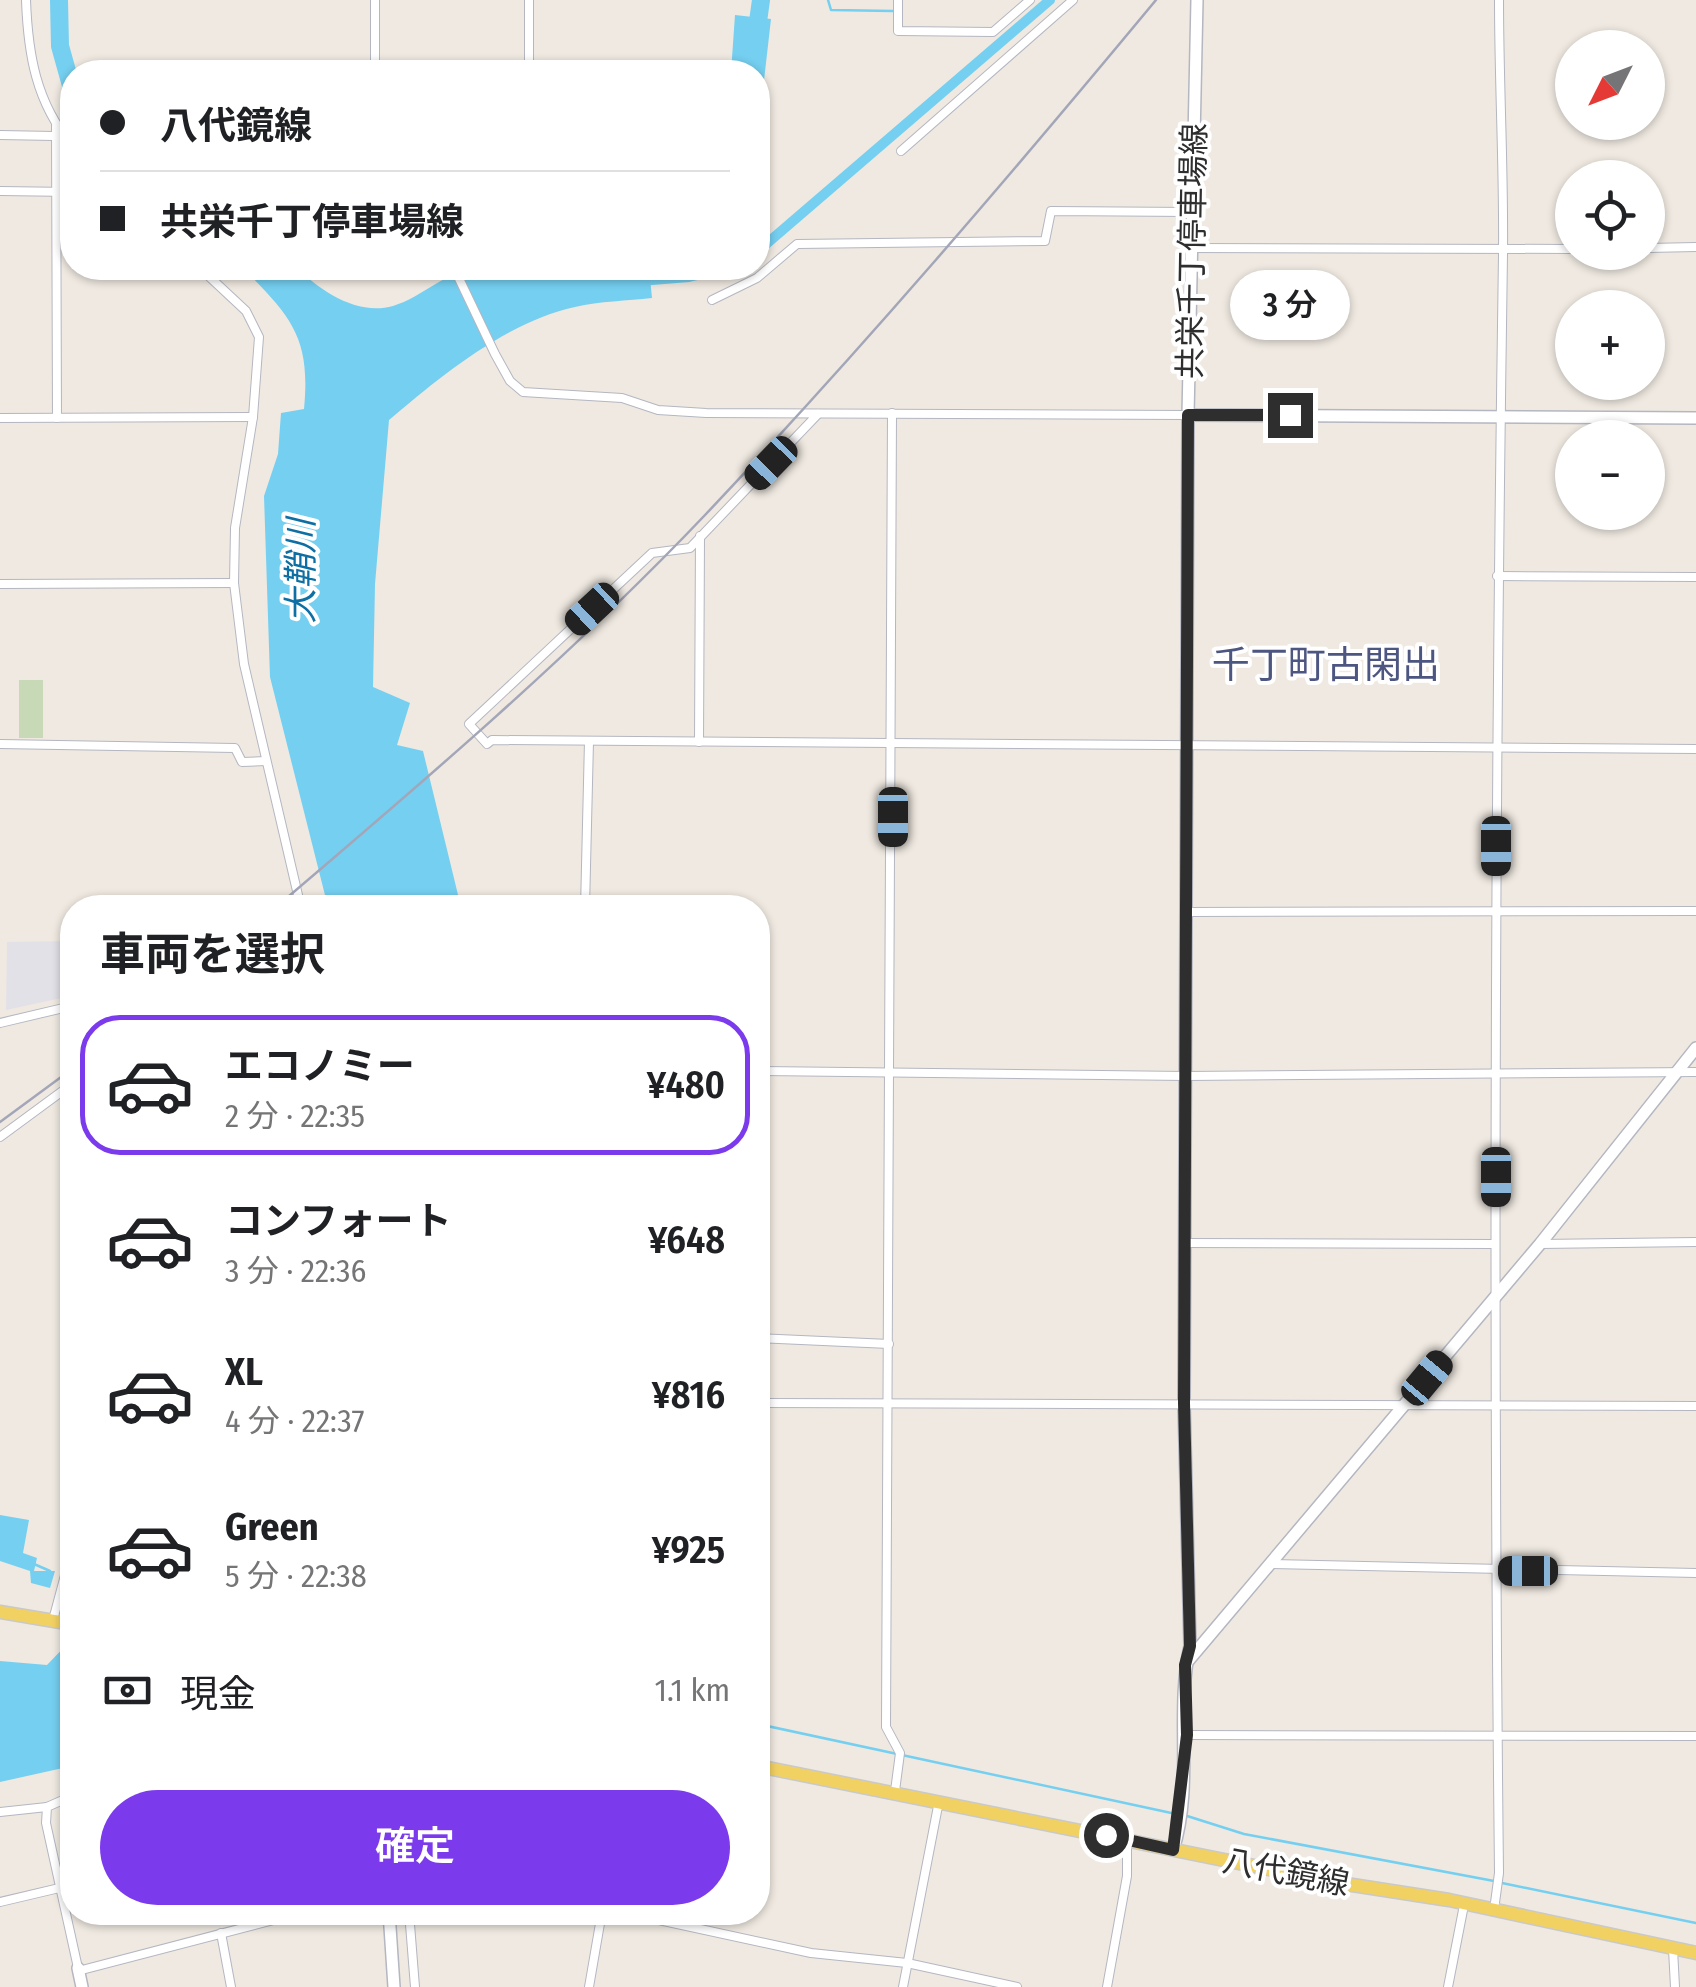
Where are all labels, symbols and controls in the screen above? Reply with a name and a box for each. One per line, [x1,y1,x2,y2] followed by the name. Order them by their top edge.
[1555,30,1665,140] north arrow
[1555,30,1665,530] map controls
[160,103,312,149] text: 八代鏡線
[1171,123,1213,379] street label: 共栄千丁停車場線
[1555,160,1665,270] button: locate
[160,199,464,245] text: 共栄千丁停車場線
[1230,270,1350,340] callout: 3 分
[1263,286,1317,324] text: 3 分
[1555,290,1665,400] button: +
[1268,393,1313,438] route end
[1555,420,1665,530] button: −
[739,431,803,495] car
[280,515,322,624] water label: 大鞘川
[560,578,624,640] car
[1212,642,1440,688] district label: 千丁町古閑出
[878,787,908,847] car
[1481,816,1511,876] car
[100,928,325,982] text: 車両を選択
[105,1040,195,1130] icon: car
[225,1043,415,1089] text: エコノミー
[647,1062,725,1108] text: ¥480
[225,1097,365,1135] text: 2 分 · 22:35
[1481,1147,1511,1207] car
[105,1195,195,1285] icon: car
[225,1198,452,1244] text: コンフォート
[648,1217,725,1263] text: ¥648
[225,1252,366,1290] text: 3 分 · 22:36
[1396,1345,1458,1411] car
[225,1349,263,1395] text: XL
[105,1350,195,1440] icon: car
[652,1372,725,1418] text: ¥816
[225,1402,364,1440] text: 4 分 · 22:37
[225,1504,319,1550] text: Green
[105,1505,195,1595] icon: car
[652,1527,725,1573] text: ¥925
[1498,1556,1558,1586] car
[225,1557,367,1595] text: 5 分 · 22:38
[100,1663,155,1718] icon: cash
[180,1671,256,1717] text: 現金
[654,1671,730,1709] text: 1.1 km
[100,1790,730,1905] button: 確定
[1084,1813,1129,1858] route start
[1220,1841,1352,1903] street label: 八代鏡線

